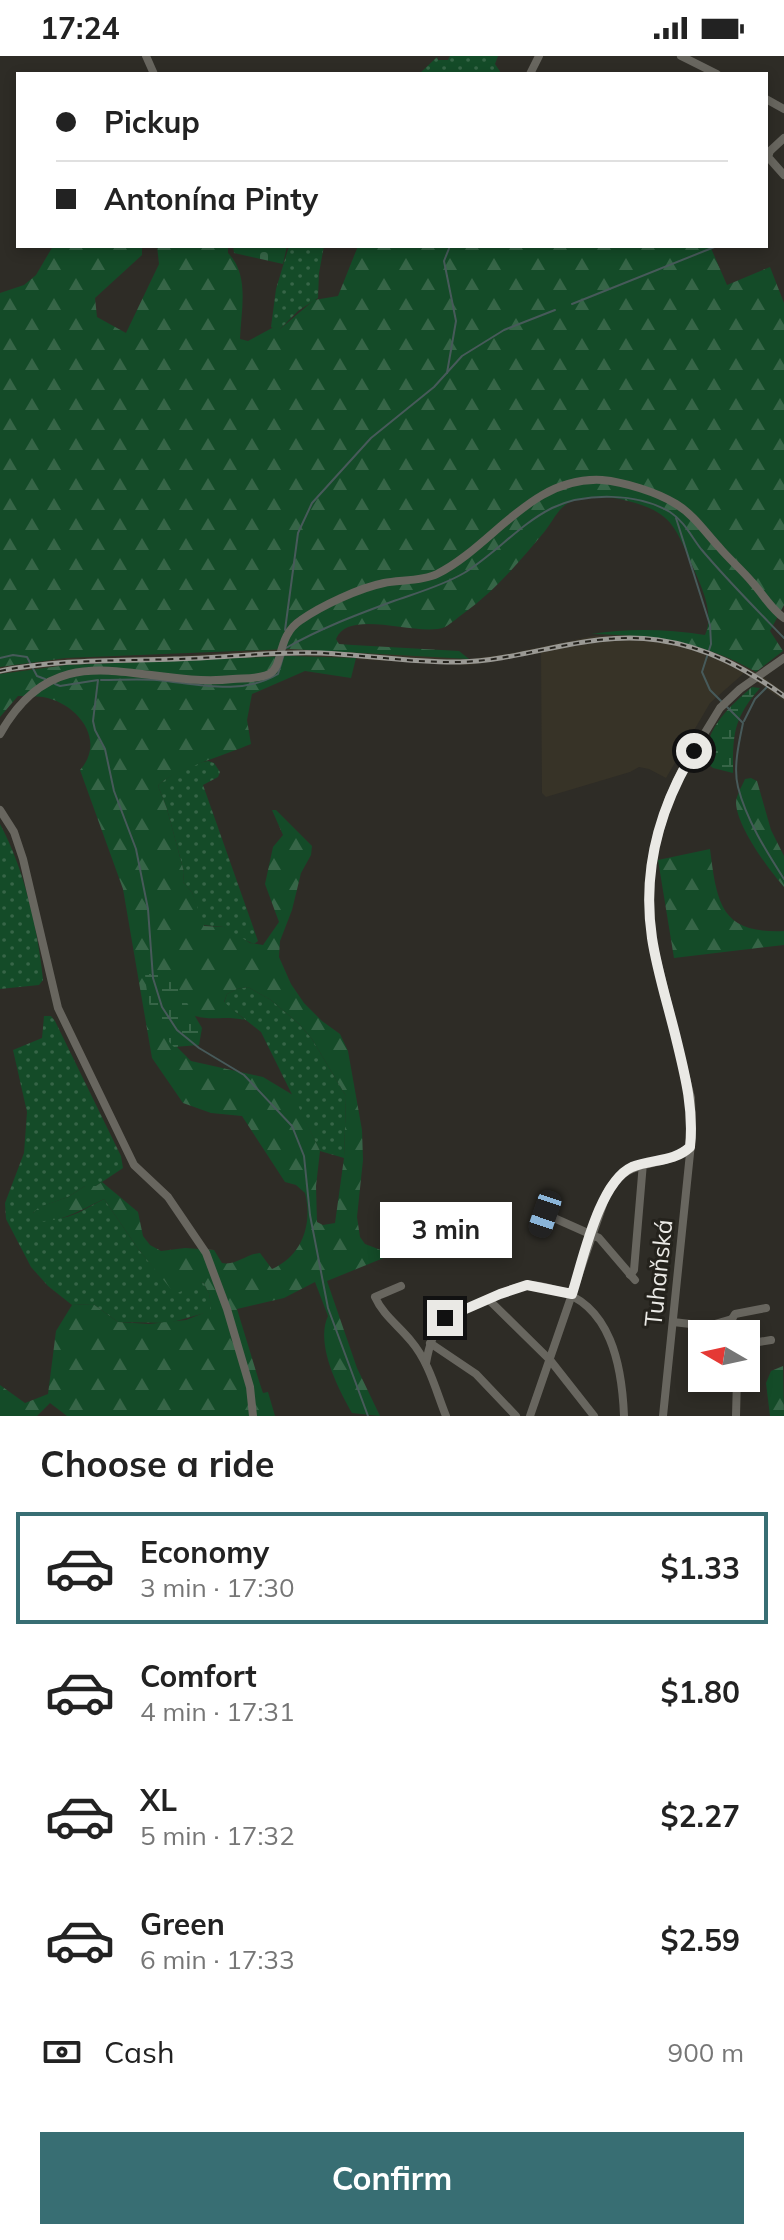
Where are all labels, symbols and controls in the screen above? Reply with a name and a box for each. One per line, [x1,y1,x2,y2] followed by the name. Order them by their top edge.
[40,9,119,47] text: 17:24
[104,103,200,141] text: Pickup
[104,180,318,218] text: Antonína Pinty
[676,733,712,769] route start
[526,1187,564,1241] car
[379,1202,511,1258] callout: 3 min
[412,1213,480,1246] text: 3 min
[637,1218,679,1328] street label: Tuhaňská
[427,1300,463,1336] route end
[688,1320,760,1392] north arrow
[688,1320,760,1392] map controls
[40,1441,274,1486] text: Choose a ride
[44,1532,116,1604] icon: car
[140,1533,269,1571] text: Economy
[661,1549,740,1587] text: $1.33
[140,1571,295,1604] text: 3 min · 17:30
[44,1656,116,1728] icon: car
[140,1657,257,1695] text: Comfort
[661,1673,740,1711] text: $1.80
[140,1695,295,1728] text: 4 min · 17:31
[44,1780,116,1852] icon: car
[140,1781,177,1819] text: XL
[661,1797,740,1835] text: $2.27
[140,1819,295,1852] text: 5 min · 17:32
[44,1904,116,1976] icon: car
[140,1905,225,1943] text: Green
[661,1921,740,1959] text: $2.59
[140,1943,295,1976] text: 6 min · 17:33
[40,2030,84,2074] icon: cash
[104,2033,175,2071] text: Cash
[668,2036,744,2069] text: 900 m
[40,2132,744,2224] button: Confirm

